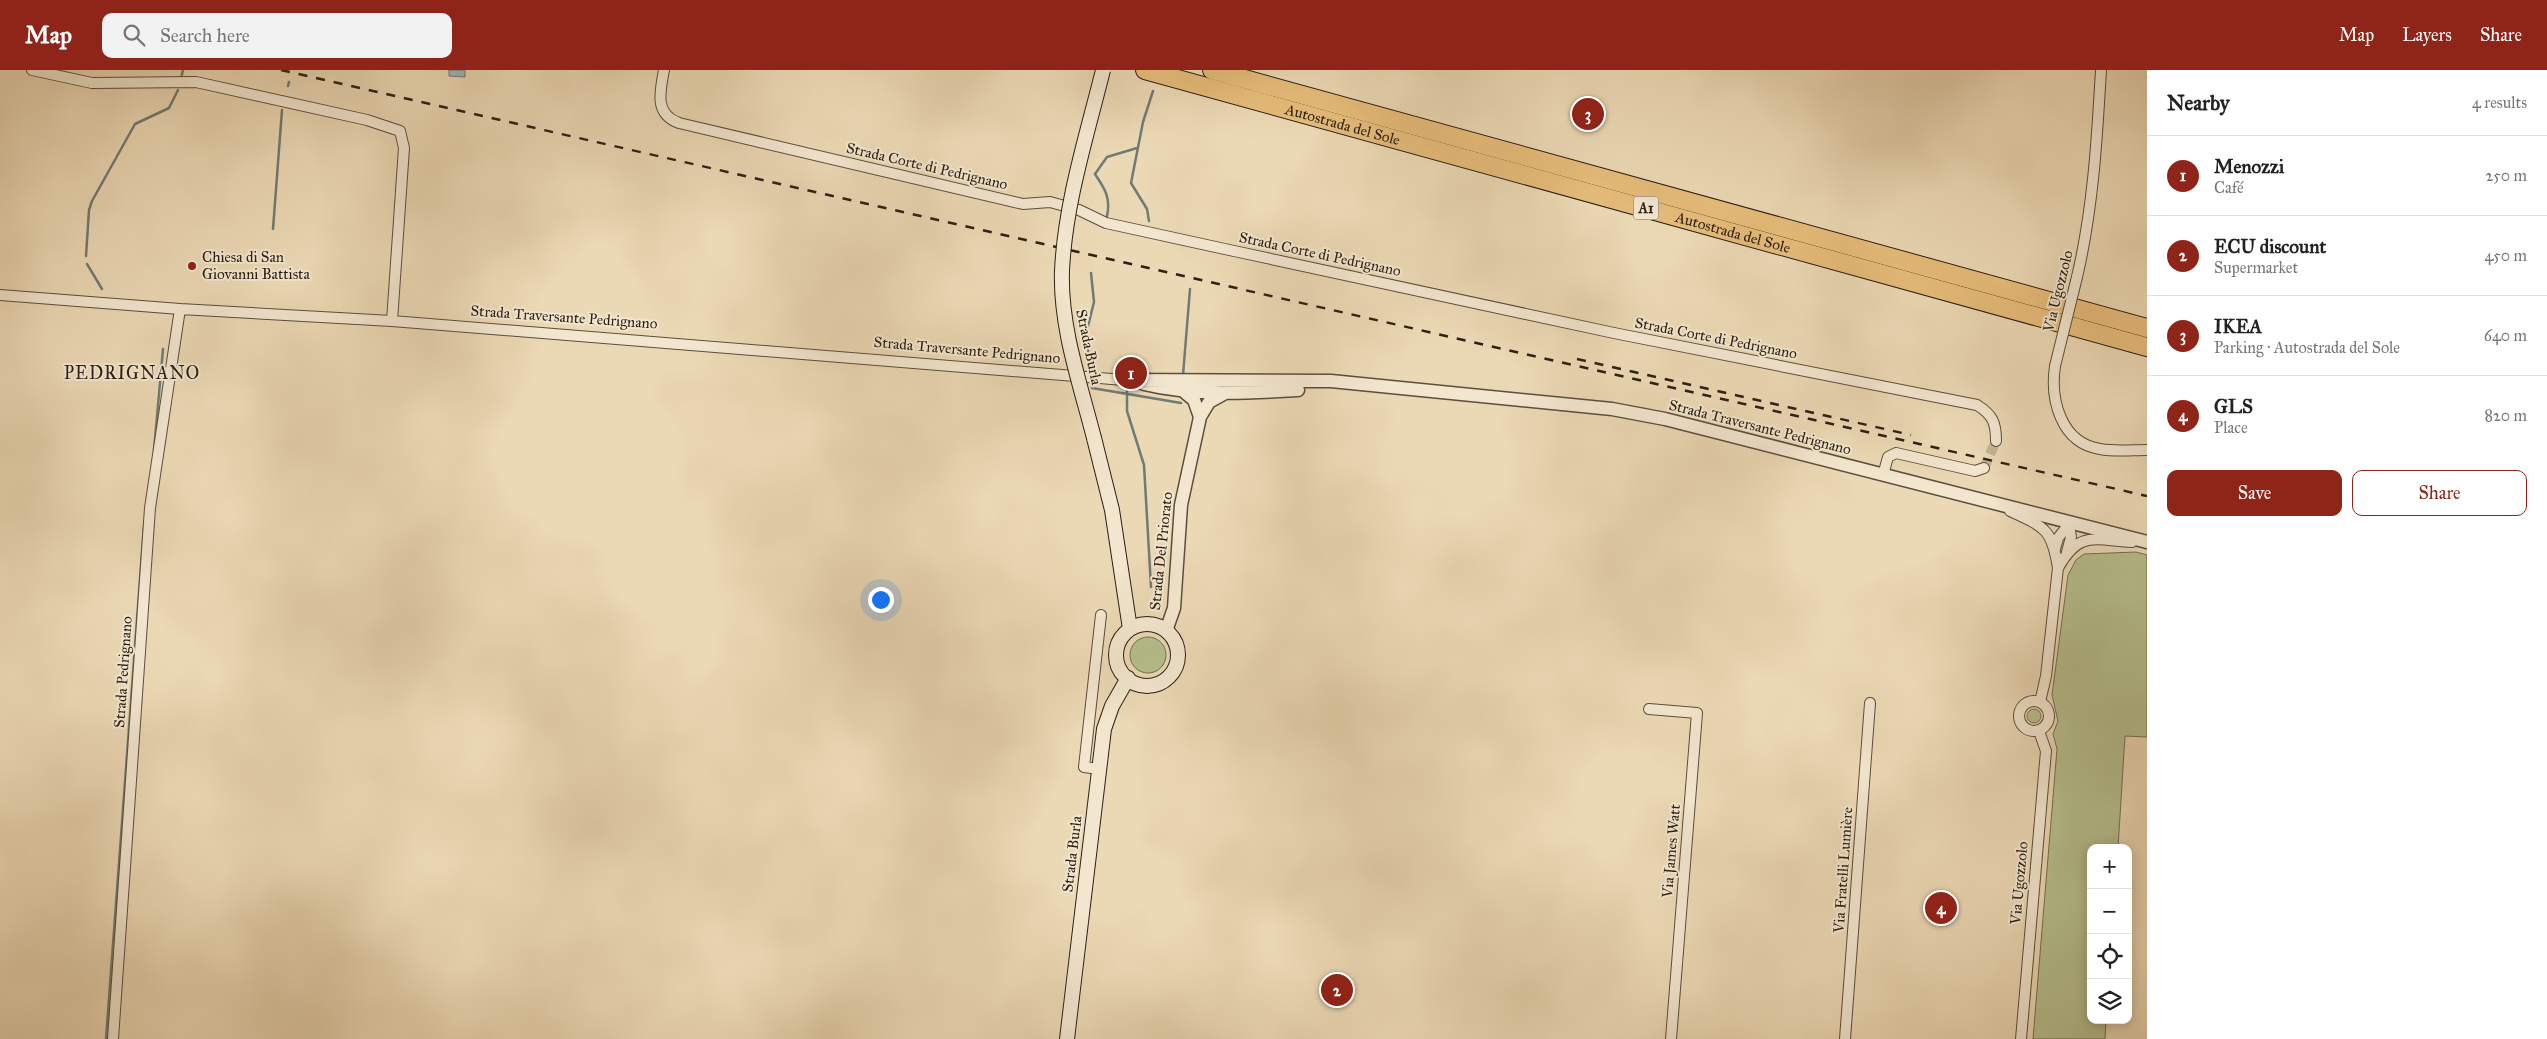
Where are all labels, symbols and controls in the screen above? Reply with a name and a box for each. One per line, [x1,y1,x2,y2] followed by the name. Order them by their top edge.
[102,13,452,58] search box
[25,20,72,50] text: Map
[120,21,148,49] icon: search
[160,24,250,47] text: Search here
[2339,24,2374,46] text: Map
[2402,24,2452,46] text: Layers
[2480,24,2522,46] text: Share
[2167,90,2230,116] text: Nearby
[2472,93,2527,112] text: 4 results
[1572,95,1604,133] pin: 3
[1282,100,1402,149] street label: Autostrada del Sole
[845,139,1010,193] street label: Strada Corte di Pedrignano
[2214,155,2284,178] text: Menozzi
[2180,166,2186,185] text: 1
[2486,166,2527,185] text: 250 m
[2214,178,2244,197] text: Café
[1634,196,1658,220] road number: A1
[1673,208,1792,257] street label: Autostrada del Sole
[1237,228,1403,280] street label: Strada Corte di Pedrignano
[2214,235,2326,258] text: ECU discount
[2179,246,2187,265] text: 2
[2484,246,2527,265] text: 450 m
[202,248,310,283] place label: Chiesa di San Giovanni Battista
[2039,248,2077,335] street label: Via Ugozzolo
[2214,258,2298,277] text: Supermarket
[186,260,198,272] marker: Chiesa di San Giovanni Battista
[470,301,658,333] street label: Strada Traversante Pedrignano
[1072,308,1106,387] street label: Strada Burla
[1633,313,1799,363] street label: Strada Corte di Pedrignano
[2214,315,2262,338] text: IKEA
[2180,326,2186,345] text: 3
[2484,326,2527,345] text: 640 m
[873,333,1061,367] street label: Strada Traversante Pedrignano
[2214,338,2400,357] text: Parking · Autostrada del Sole
[1115,354,1147,392] pin: 1
[64,362,200,384] district label: PEDRIGNANO
[2214,395,2253,418] text: GLS
[1667,396,1853,458] street label: Strada Traversante Pedrignano
[2179,406,2187,425] text: 4
[2484,406,2527,425] text: 820 m
[2214,418,2248,437] text: Place
[2167,470,2342,516] button: Save
[2352,470,2527,516] button: Share
[1146,491,1176,611] street label: Strada Del Priorato
[868,587,894,613] your location
[110,615,136,728] street label: Strada Pedrignano
[1658,803,1685,900] street label: Via James Watt
[1830,806,1856,935] street label: Via Fratelli Lumière
[1058,814,1086,893] street label: Strada Burla
[2006,840,2032,926] street label: Via Ugozzolo
[2087,844,2132,1024] map controls
[2087,844,2132,889] button: +
[1925,889,1957,927] pin: 4
[2087,889,2132,934] button: −
[2087,934,2132,979] button: locate
[1321,971,1353,1009] pin: 2
[2087,979,2132,1024] button: layers

